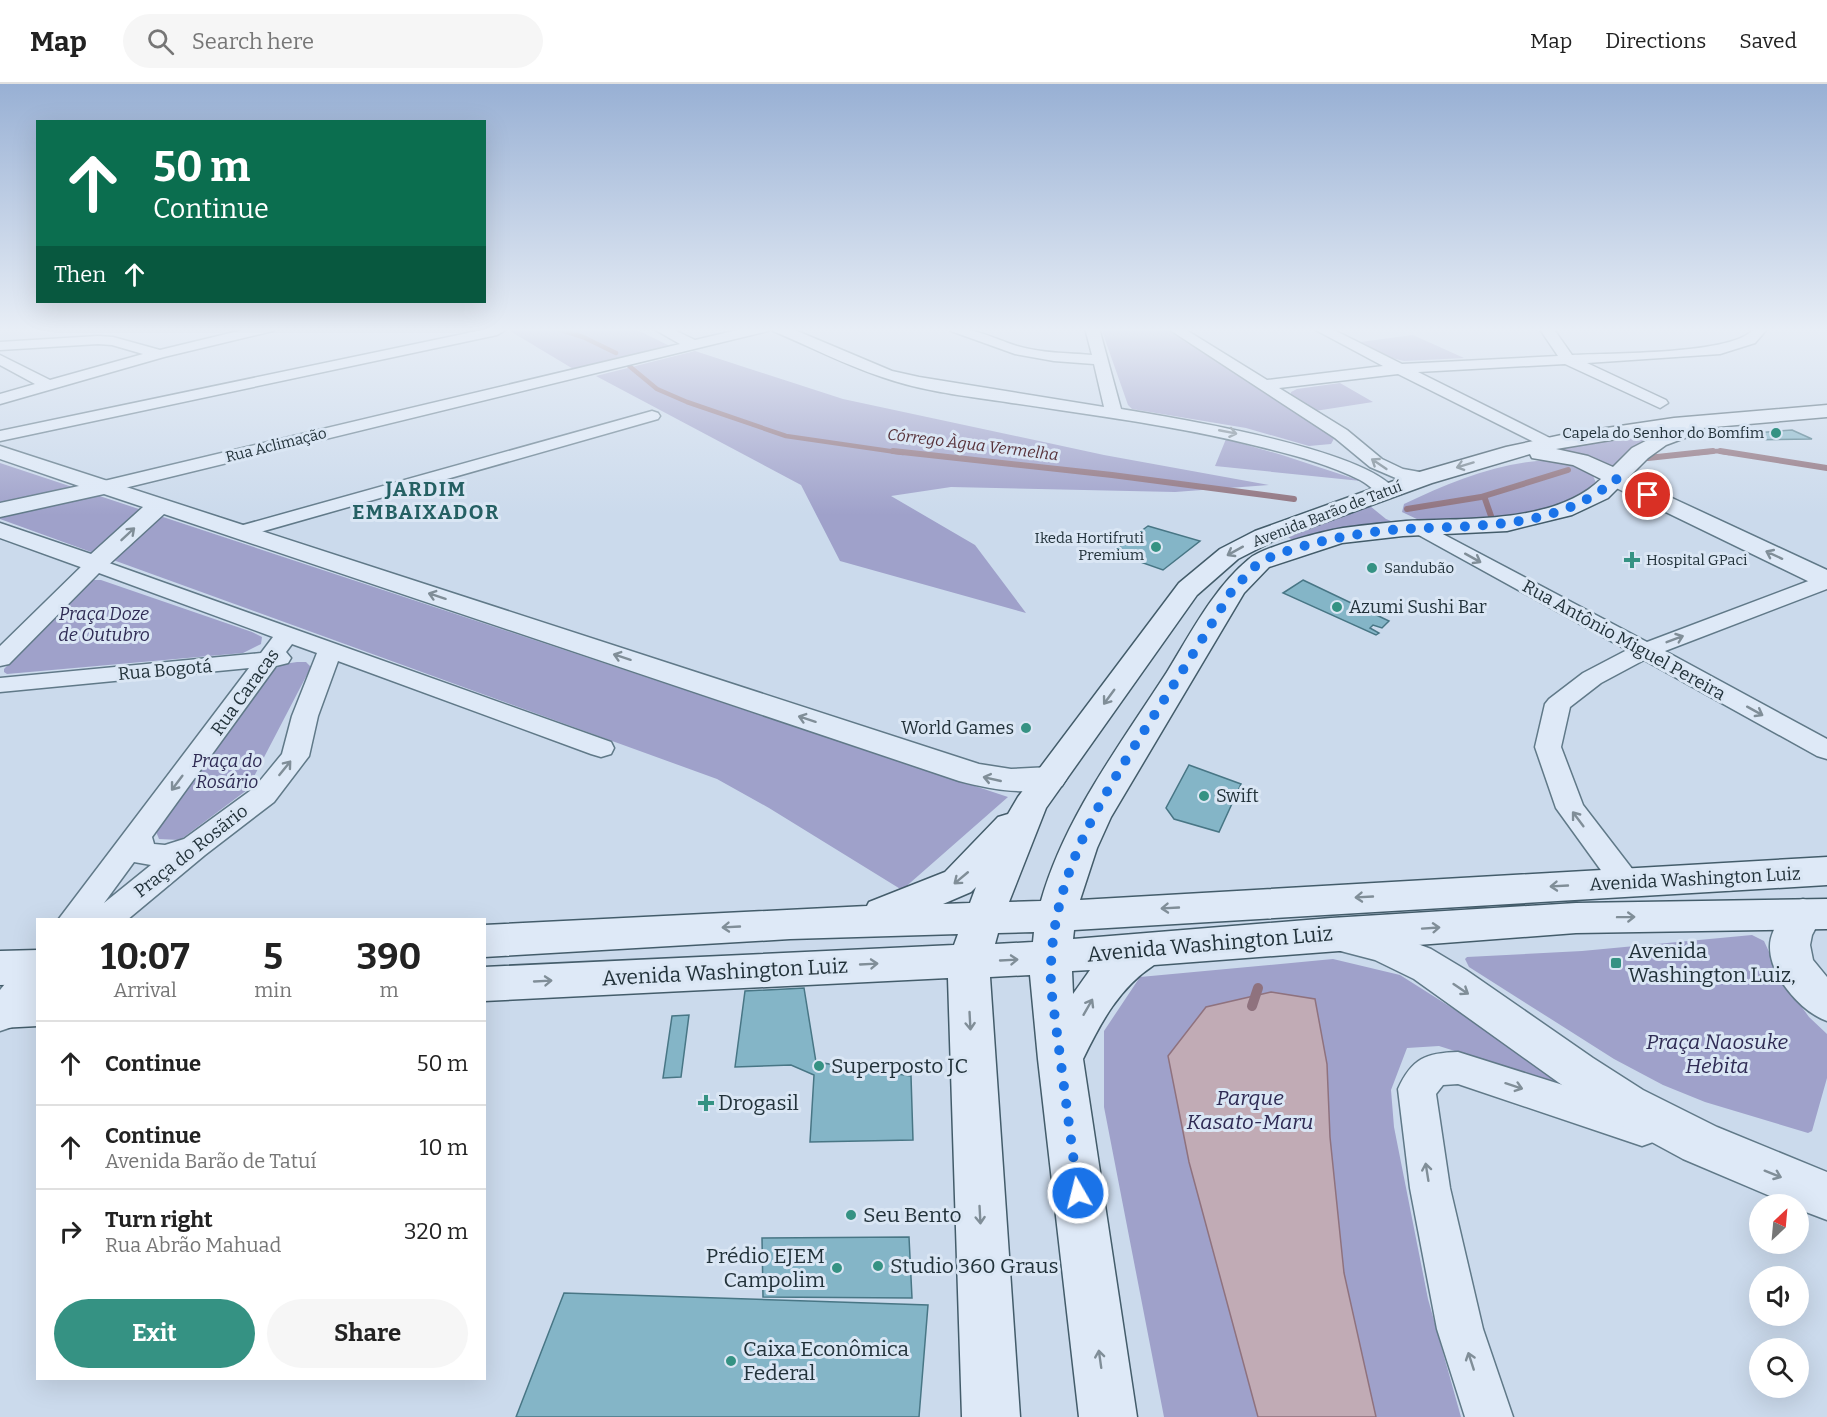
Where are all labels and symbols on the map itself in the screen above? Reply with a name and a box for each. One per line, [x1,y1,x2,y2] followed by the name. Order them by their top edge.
[224,424,328,466] street label: Rua Aclimação
[886,424,1060,464] water label: Córrego Àgua Vermelha
[1562,424,1765,442] place label: Capela do Senhor do Bomfim
[1769,426,1783,440] marker: Capela do Senhor do Bomfim
[1218,427,1238,438] one-way arrow
[1371,458,1387,470] one-way arrow
[1456,460,1475,471] one-way arrow
[1622,469,1673,520] pin
[352,477,500,524] district label: JARDIM EMBAIXADOR
[1250,477,1405,551] street label: Avenida Barão de Tatuí
[120,527,135,541] one-way arrow
[1035,529,1145,564] place label: Ikeda Hortifruti Premium
[1149,540,1163,554] marker: Ikeda Hortifruti Premium
[1227,546,1245,557] one-way arrow
[1766,548,1784,560] one-way arrow
[1623,551,1641,569] marker: Hospital GPaci
[1646,551,1748,569] place label: Hospital GPaci
[1464,552,1481,564] one-way arrow
[1384,559,1454,577] place label: Sandubão
[1365,561,1379,575] marker: Sandubão
[1519,575,1730,705] street label: Rua Antônio Miguel Pereira
[428,589,447,600] one-way arrow
[1349,596,1487,618] place label: Azumi Sushi Bar
[1330,600,1344,614] marker: Azumi Sushi Bar
[58,603,150,646] park label: Praça Doze de Outubro
[1665,632,1684,643] one-way arrow
[206,644,284,740] street label: Rua Caracas
[613,651,632,662] one-way arrow
[117,655,213,685] street label: Rua Bogotá
[1103,689,1115,705] one-way arrow
[1746,705,1763,717] one-way arrow
[798,712,817,723] one-way arrow
[901,717,1014,739] place label: World Games
[1019,721,1033,735] marker: World Games
[192,750,262,793] park label: Praça do Rosário
[279,760,292,776] one-way arrow
[983,772,1002,784] one-way arrow
[171,774,183,790] one-way arrow
[1216,785,1259,807] place label: Swift
[1197,789,1211,803] marker: Swift
[130,800,252,902] street label: Praça do Rosãrio
[1572,812,1585,828] one-way arrow
[1589,862,1801,896] street label: Avenida Washington Luiz
[953,871,969,884] one-way arrow
[1549,881,1569,892] one-way arrow
[1355,892,1375,903] one-way arrow
[1160,903,1180,914] one-way arrow
[1616,912,1636,923] one-way arrow
[1086,920,1334,968] street label: Avenida Washington Luiz
[722,922,742,933] one-way arrow
[1421,922,1441,933] one-way arrow
[1628,938,1796,988] place label: Avenida Washington Luiz,
[601,953,849,991] street label: Avenida Washington Luiz
[999,954,1019,965] one-way arrow
[1609,956,1623,970] marker: Avenida Washington Luiz,
[859,958,879,969] one-way arrow
[532,976,552,987] one-way arrow
[1452,983,1469,995] one-way arrow
[1082,999,1094,1016] one-way arrow
[965,1010,976,1030] one-way arrow
[1646,1029,1789,1079] park label: Praça Naosuke Hebita
[831,1053,968,1079] place label: Superposto JC
[812,1059,826,1073] marker: Superposto JC
[1504,1082,1523,1093] one-way arrow
[1186,1085,1314,1135] park label: Parque Kasato-Maru
[718,1090,799,1116] place label: Drogasil
[699,1096,713,1110] marker: Drogasil
[1046,1161,1110,1225] position arrow
[1422,1162,1433,1182] one-way arrow
[1764,1169,1782,1180] one-way arrow
[1749,1194,1809,1254] north arrow
[863,1202,962,1228] place label: Seu Bento
[975,1205,986,1225] one-way arrow
[844,1208,858,1222] marker: Seu Bento
[706,1243,825,1293] place label: Prédio EJEM Campolim
[890,1253,1059,1279] place label: Studio 360 Graus
[871,1259,885,1273] marker: Studio 360 Graus
[830,1261,844,1275] marker: Prédio EJEM Campolim
[743,1336,909,1386] place label: Caixa Econômica Federal
[1095,1350,1106,1369] one-way arrow
[1465,1352,1476,1371] one-way arrow
[724,1354,738,1368] marker: Caixa Econômica Federal

